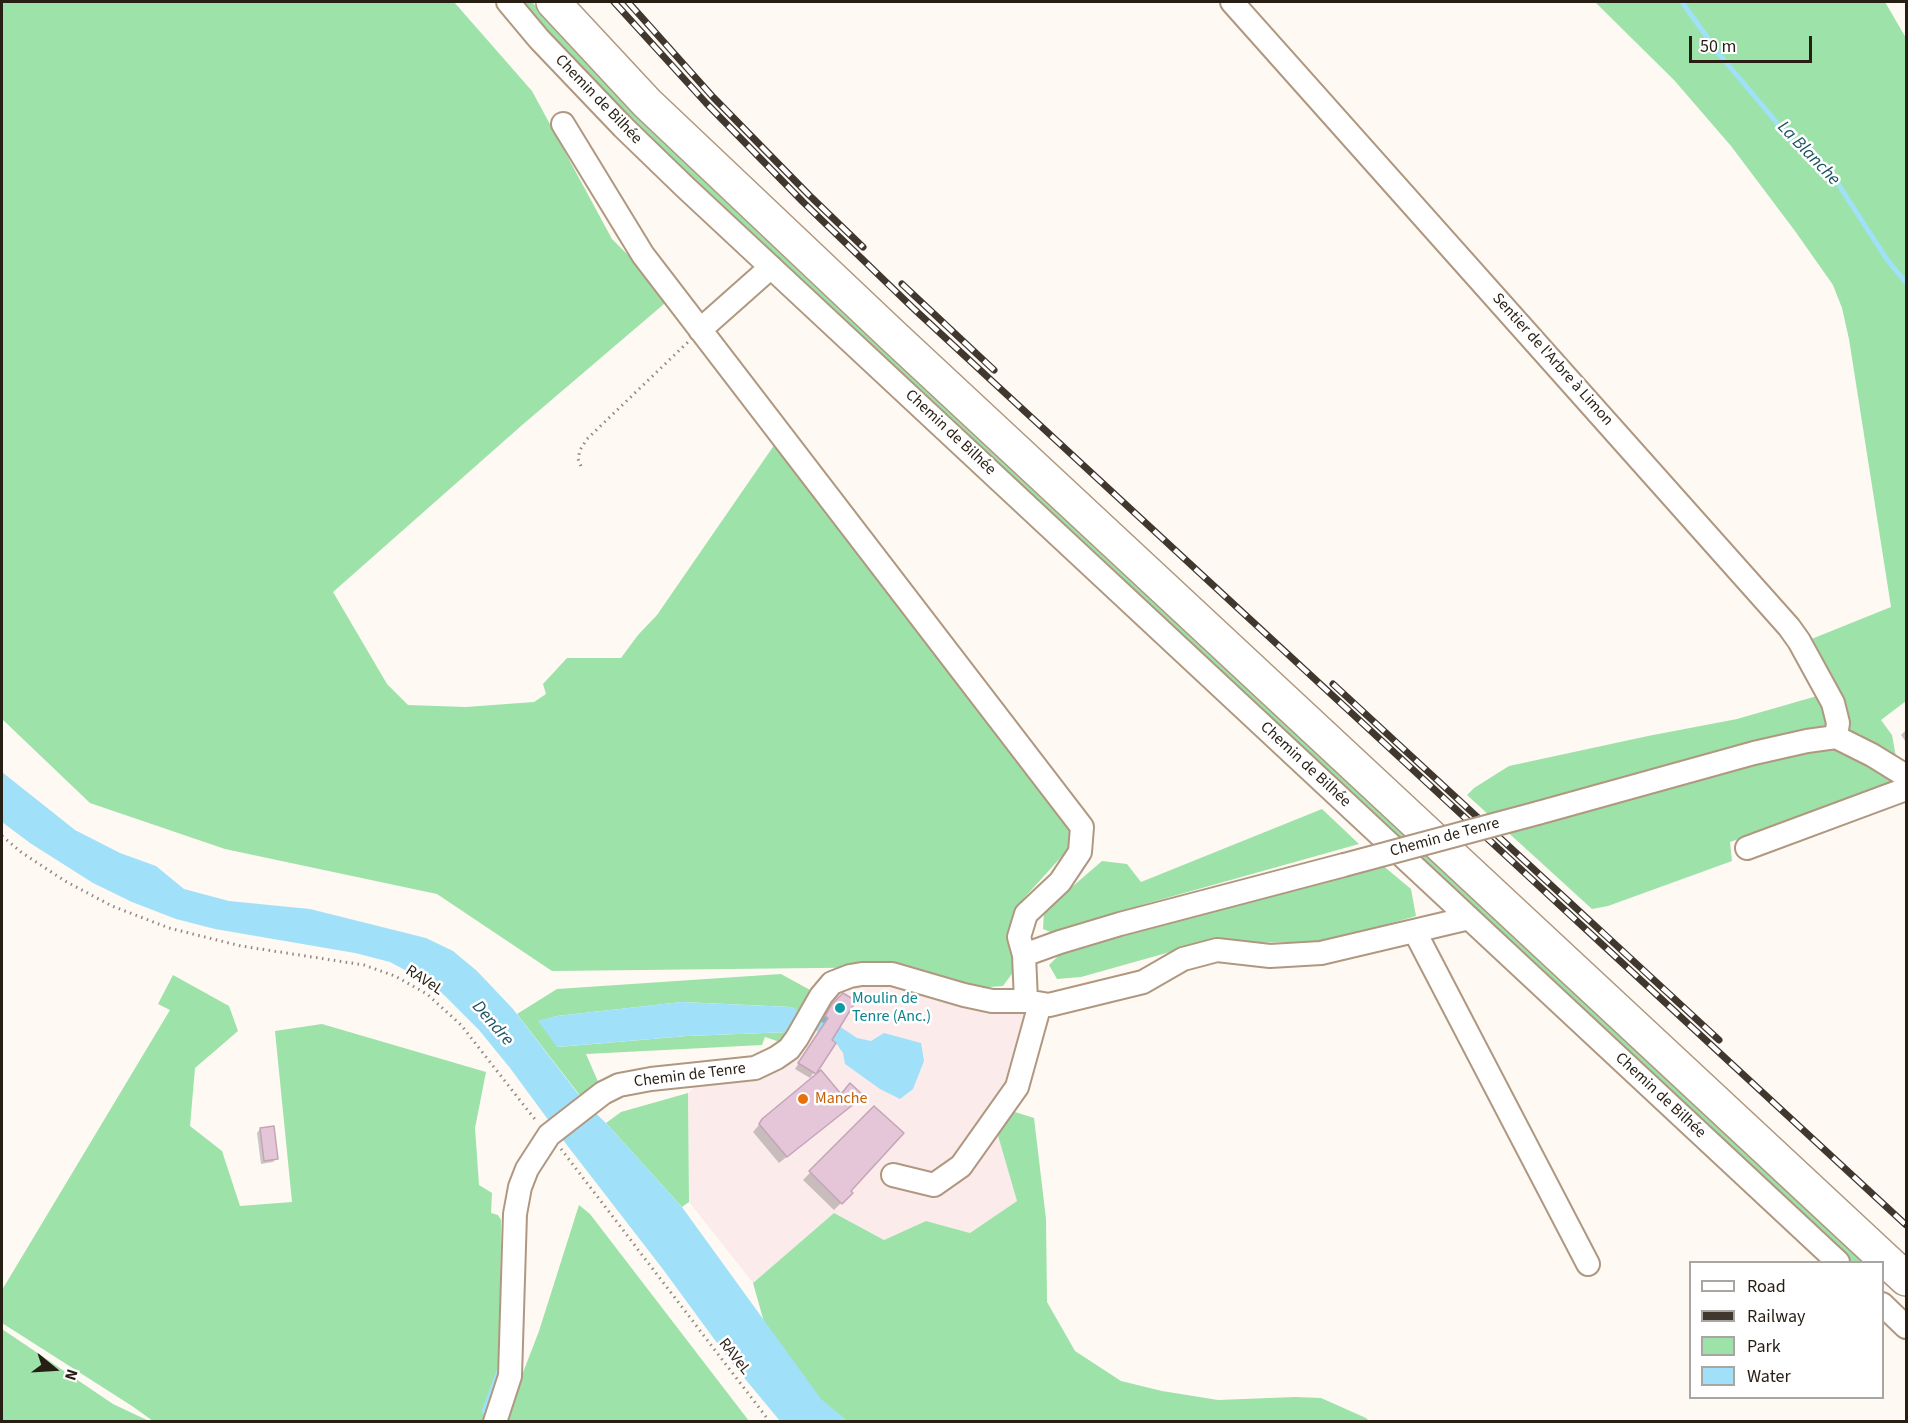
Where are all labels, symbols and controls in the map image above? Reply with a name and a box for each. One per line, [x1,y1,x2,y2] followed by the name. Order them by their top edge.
[1692,24,1815,62] scale bar
[1700,34,1736,59] text: 50 m
[550,51,646,149] street label: Chemin de Bilhée
[1772,117,1844,191] water label: La Blanche
[1487,290,1617,430] street label: Sentier de l'Arbre à Limon
[901,386,999,480] street label: Chemin de Bilhée
[1256,718,1354,812] street label: Chemin de Bilhée
[1388,814,1502,862] street label: Chemin de Tenre
[401,962,447,1000] street label: RAVeL
[852,989,931,1027] place label: Moulin de Tenre (Anc.)
[466,997,518,1051] water label: Dendre
[833,1001,847,1015] marker: Moulin de Tenre (Anc.)
[1611,1049,1709,1143] street label: Chemin de Bilhée
[633,1060,747,1092] street label: Chemin de Tenre
[815,1089,867,1109] place label: Manche
[796,1092,810,1106] marker: Manche
[1689,1261,1884,1399] legend
[1747,1274,1786,1299] text: Road
[1747,1304,1806,1329] text: Railway
[1747,1334,1781,1359] text: Park
[714,1335,754,1379] street label: RAVeL
[24,1339,84,1399] north arrow
[1747,1364,1791,1389] text: Water
[59,1366,83,1383] text: N

